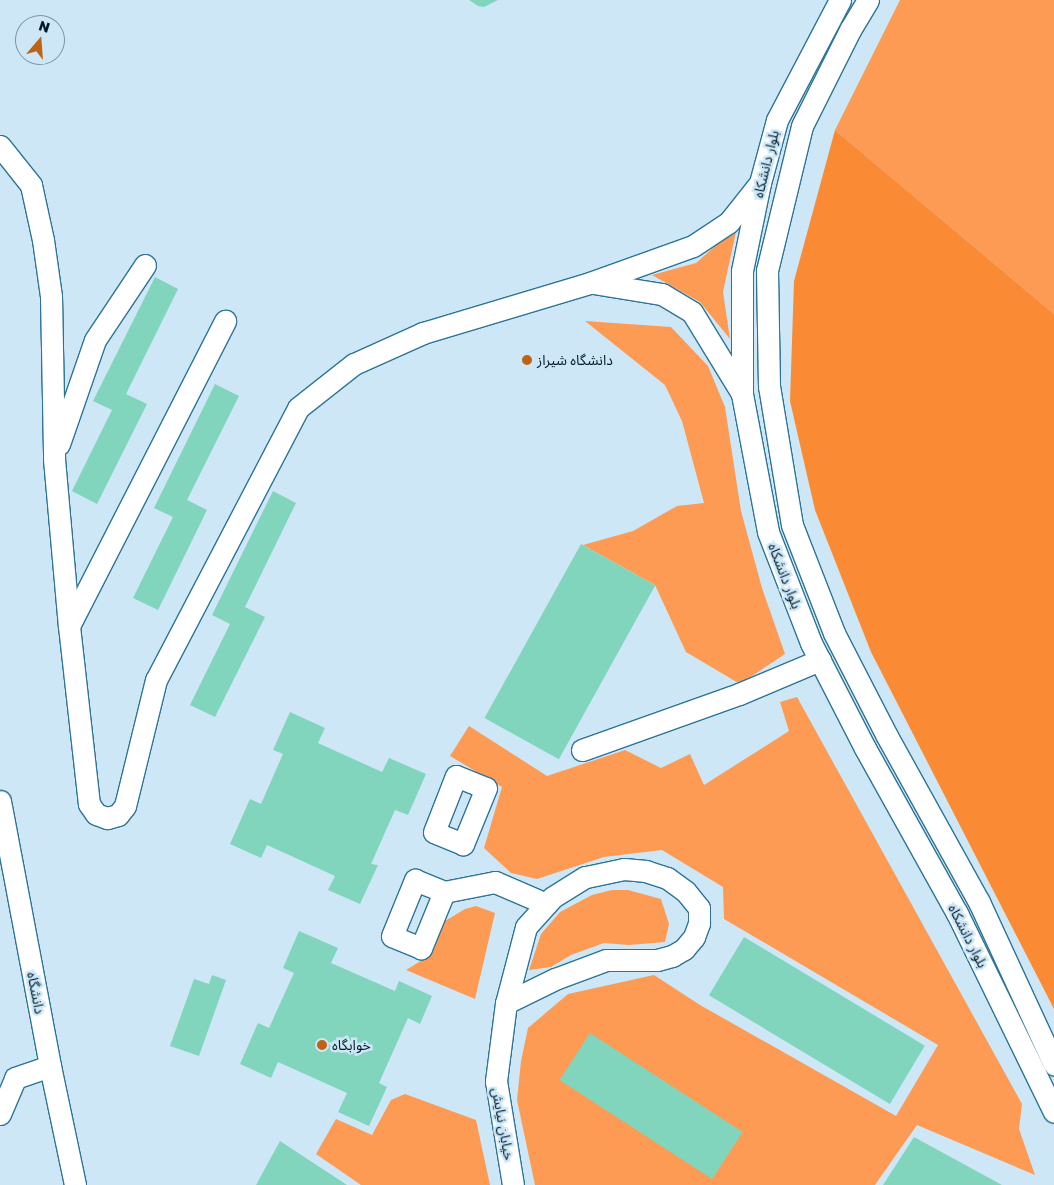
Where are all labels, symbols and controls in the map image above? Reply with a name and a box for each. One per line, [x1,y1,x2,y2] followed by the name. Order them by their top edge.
[15,15,65,65] north arrow
[37,16,52,36] text: N
[749,128,783,200] street label: بلوار دانشکاه
[537,352,613,368] place label: دانشگاه شیراز
[521,354,533,366] marker: دانشگاه شیراز
[765,541,805,611] street label: بلوار دانشکاه
[945,901,991,971] street label: بلوار دانشکاه
[24,971,48,1015] street label: دانشگاه
[332,1037,371,1053] place label: خوابگاه
[316,1039,328,1051] marker: خوابگاه
[488,1086,518,1162] street label: خیابان نیایش

